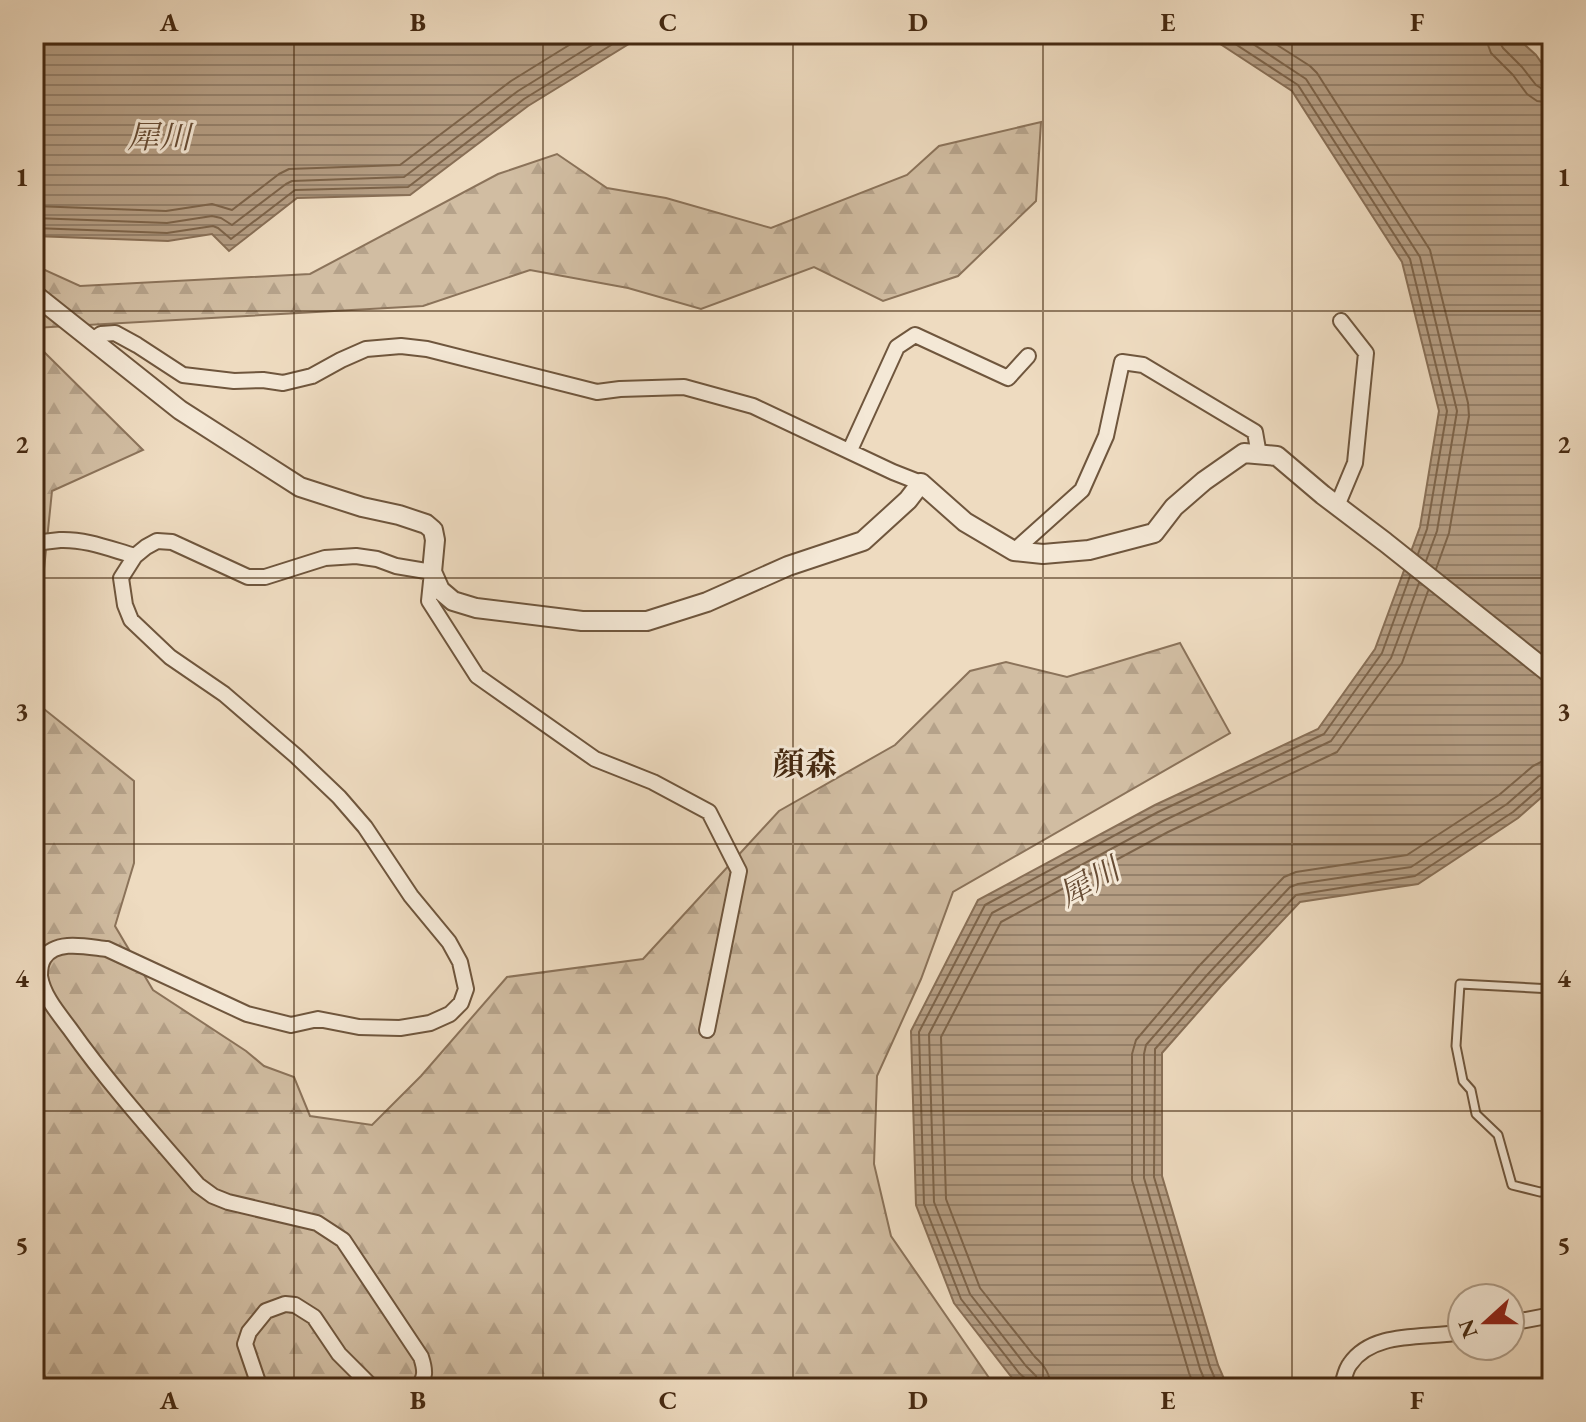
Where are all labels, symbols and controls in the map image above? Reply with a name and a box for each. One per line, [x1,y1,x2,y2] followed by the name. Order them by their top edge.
[159,5,179,39] text: A
[410,5,426,39] text: B
[659,5,677,39] text: C
[908,5,928,39] text: D
[1161,5,1176,39] text: E
[1410,5,1424,39] text: F
[127,116,194,158] water label: 犀川
[15,160,29,194] text: 1
[1557,160,1571,194] text: 1
[15,427,29,461] text: 2
[1557,427,1571,461] text: 2
[15,694,29,728] text: 3
[1557,694,1571,728] text: 3
[773,743,837,785] district label: 顔森
[1051,847,1130,916] water label: 犀川
[15,961,29,995] text: 4
[1557,961,1571,995] text: 4
[15,1228,29,1262] text: 5
[1557,1228,1571,1262] text: 5
[1446,1282,1526,1362] north arrow
[1451,1315,1485,1342] text: N
[159,1383,179,1417] text: A
[410,1383,426,1417] text: B
[659,1383,677,1417] text: C
[908,1383,928,1417] text: D
[1161,1383,1176,1417] text: E
[1410,1383,1424,1417] text: F

